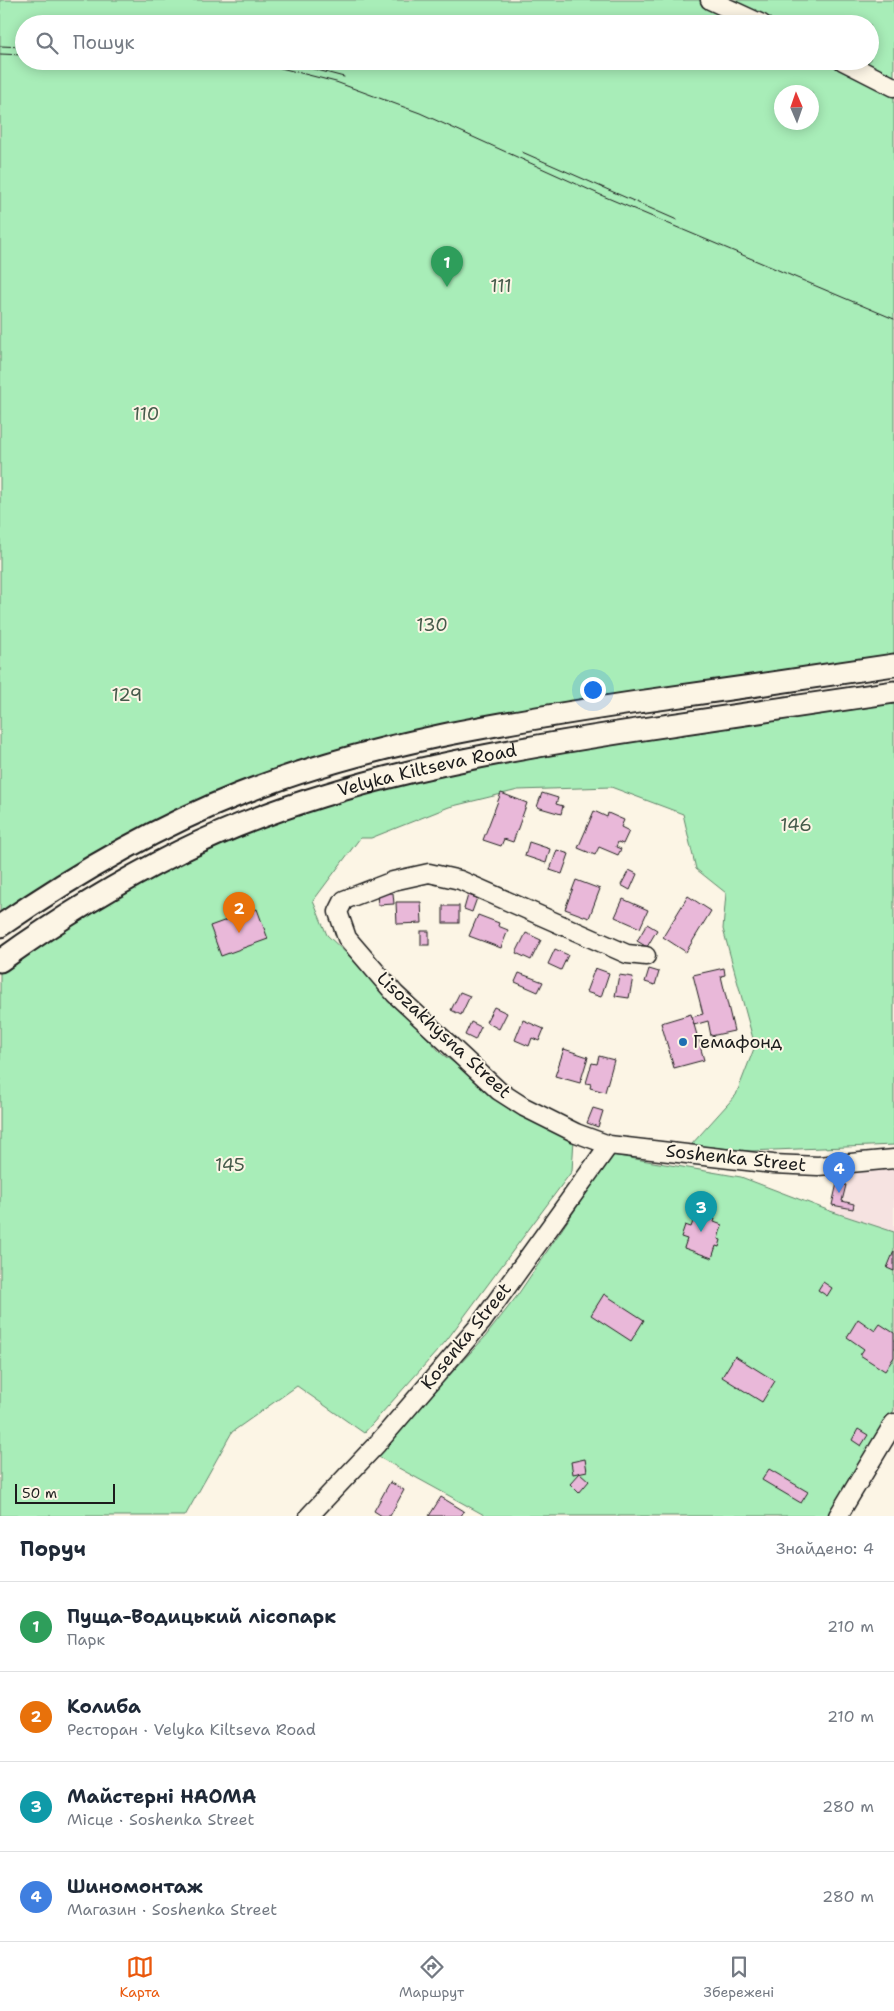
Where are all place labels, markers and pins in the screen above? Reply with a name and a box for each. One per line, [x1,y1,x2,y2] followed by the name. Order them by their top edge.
[431,246,463,287] pin: 1
[223,892,255,933] pin: 2
[693,1030,783,1054] place label: Гемафонд
[677,1036,689,1048] marker: Гемафонд
[823,1152,855,1193] pin: 4
[685,1191,717,1232] pin: 3

